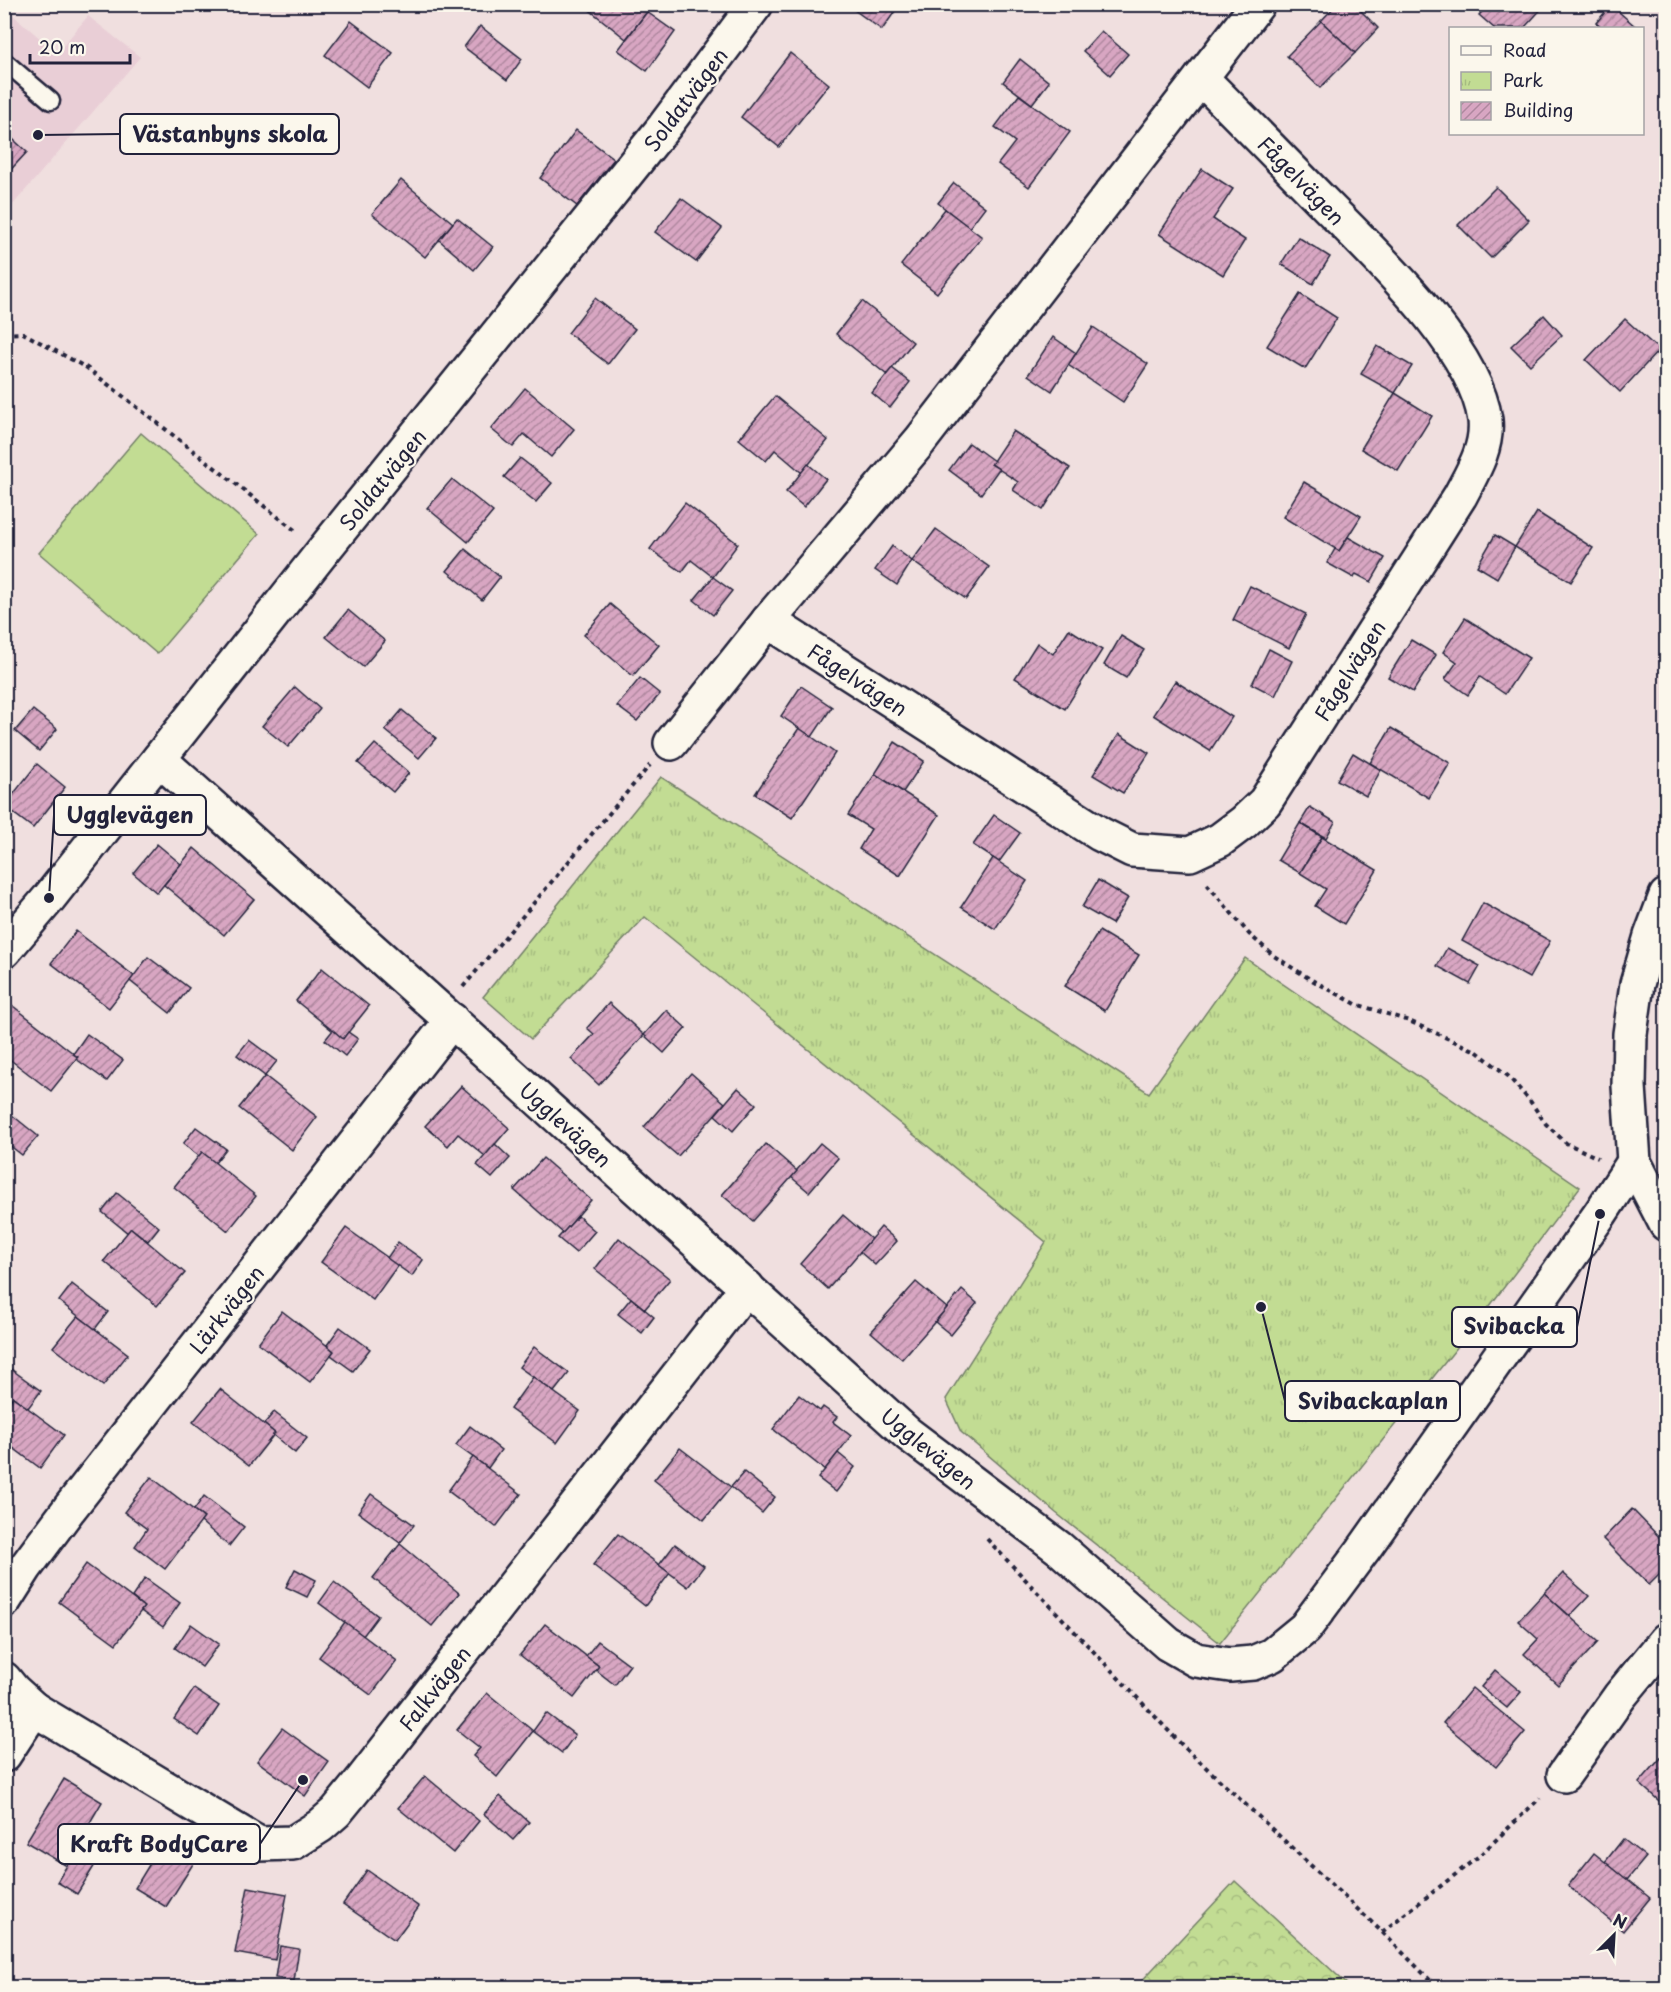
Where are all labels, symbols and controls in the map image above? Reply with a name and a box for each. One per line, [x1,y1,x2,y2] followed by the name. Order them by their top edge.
[30,27,130,65] scale bar
[1449,27,1644,135] legend
[39,33,85,60] text: 20 m
[1503,36,1547,63] text: Road
[635,40,735,158] street label: Soldatvägen
[1503,66,1543,93] text: Park
[1503,96,1573,123] text: Building
[120,114,339,154] callout: Västanbyns skola
[132,116,328,149] text: Västanbyns skola
[1251,128,1353,232] street label: Fågelvägen
[331,421,433,537] street label: Soldatvägen
[1305,613,1393,727] street label: Fågelvägen
[802,635,914,723] street label: Fågelvägen
[54,795,206,835] callout: Ugglevägen
[66,797,194,830] text: Ugglevägen
[513,1074,619,1174] street label: Ugglevägen
[181,1258,271,1360] street label: Lärkvägen
[1452,1307,1577,1347] callout: Svibacka
[1463,1308,1565,1341] text: Svibacka
[1285,1381,1460,1421] callout: Svibackaplan
[1298,1383,1448,1416] text: Svibackaplan
[874,1399,984,1497] street label: Ugglevägen
[390,1638,478,1738] street label: Falkvägen
[58,1824,260,1864] callout: Kraft BodyCare
[70,1826,248,1859] text: Kraft BodyCare
[1584,1905,1644,1965] north arrow
[1610,1907,1631,1934] text: N

